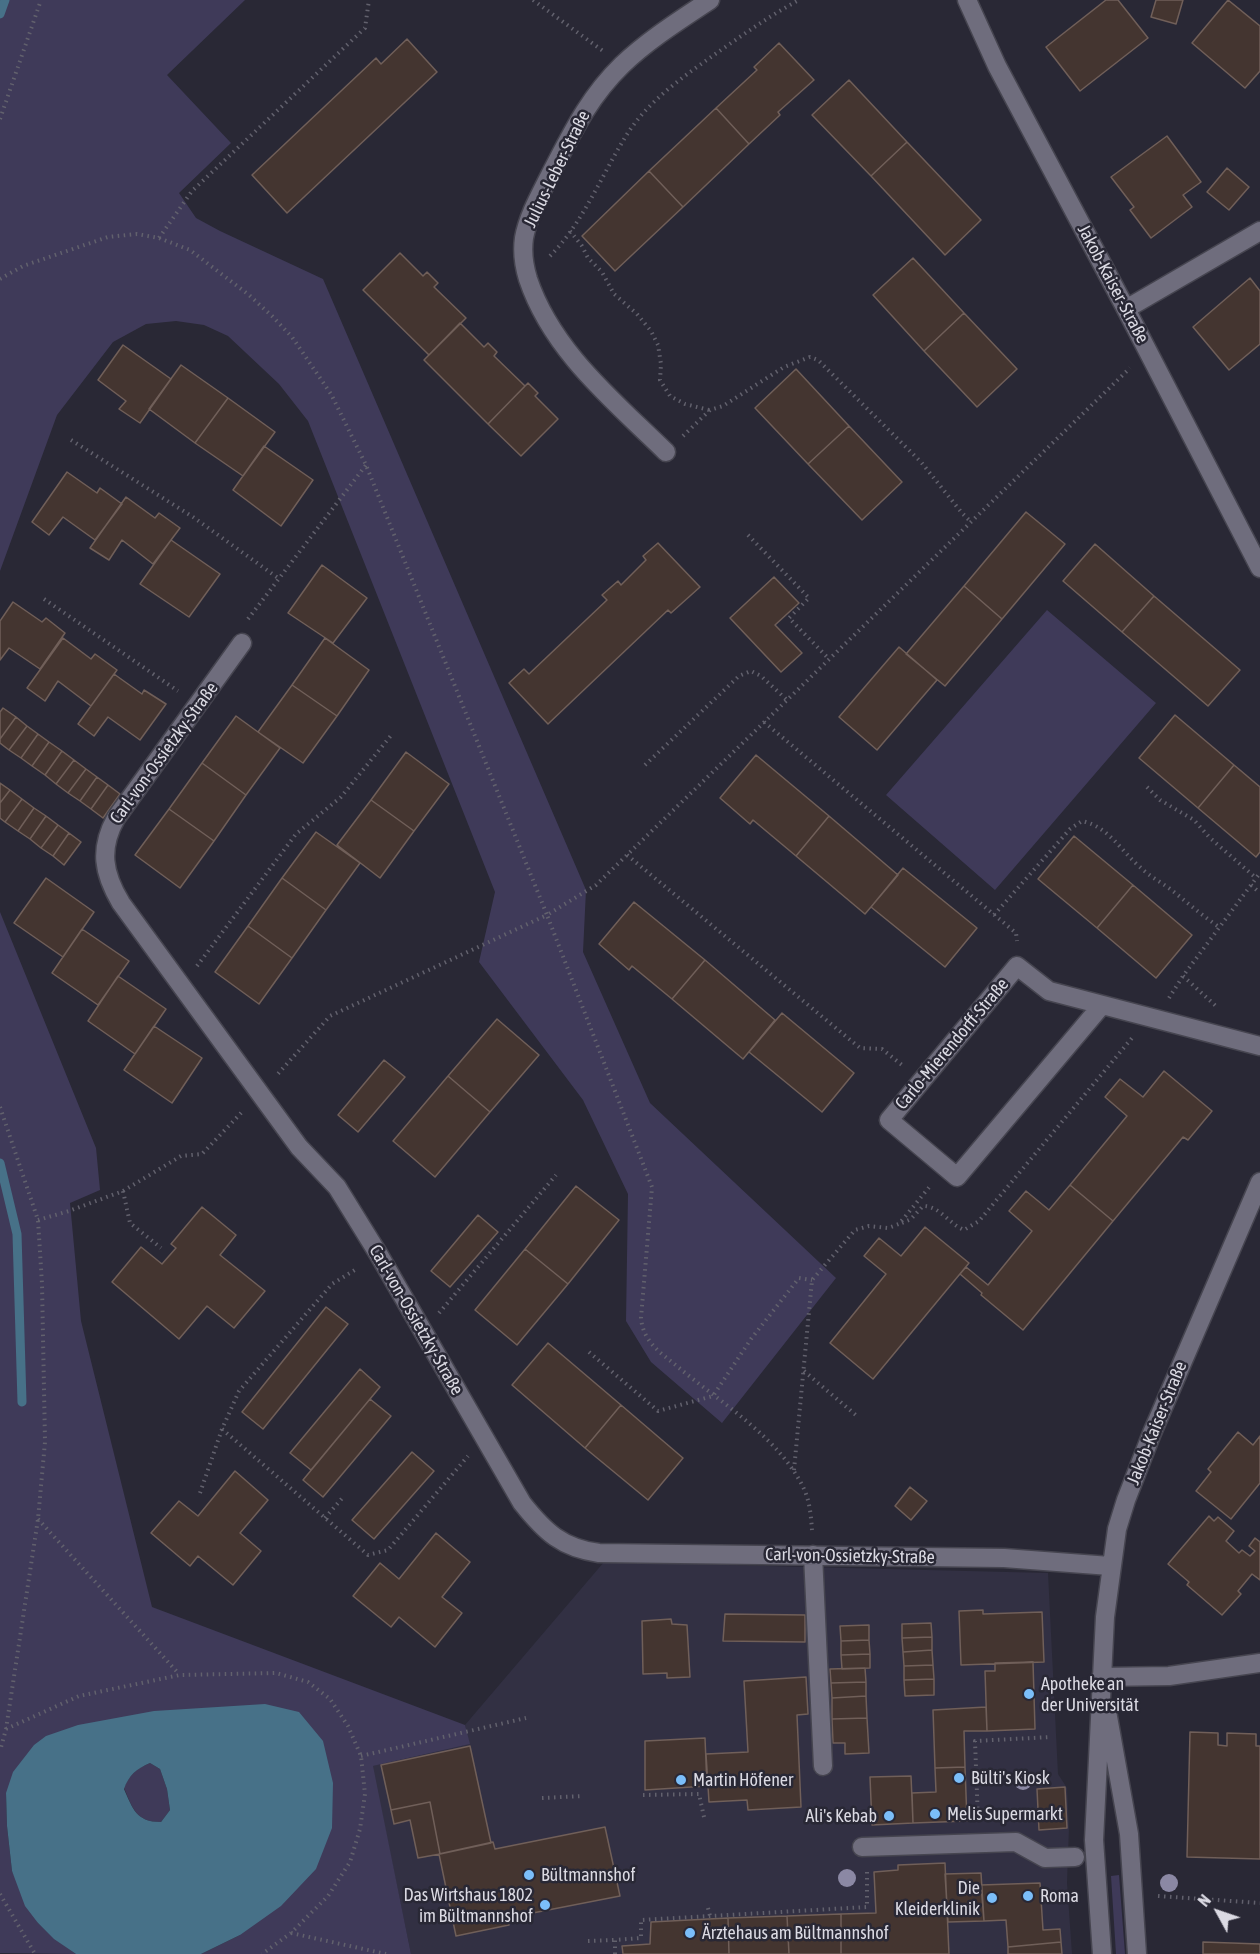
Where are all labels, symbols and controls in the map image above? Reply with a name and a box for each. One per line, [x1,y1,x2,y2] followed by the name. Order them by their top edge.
[519,107,595,231] street label: Julius-Leber-Straße
[1073,221,1153,347] street label: Jakob-Kaiser-Straße
[105,678,223,828] street label: Carl-von-Ossietzky-Straße
[891,974,1013,1114] street label: Carlo-Mierendorff-Straße
[364,1241,468,1399] street label: Carl-von-Ossietzky-Straße
[1122,1358,1192,1488] street label: Jakob-Kaiser-Straße
[765,1544,935,1568] street label: Carl-von-Ossietzky-Straße
[1041,1673,1139,1716] place label: Apotheke an der Universität
[1022,1687,1036,1701] marker: Apotheke an der Universität
[971,1767,1050,1789] place label: Bülti's Kiosk
[693,1769,793,1791] place label: Martin Höfener
[952,1771,966,1785] marker: Bülti's Kiosk
[674,1773,688,1787] marker: Martin Höfener
[947,1803,1063,1825] place label: Melis Supermarkt
[805,1805,877,1827] place label: Ali's Kebab
[928,1807,942,1821] marker: Melis Supermarkt
[882,1809,896,1823] marker: Ali's Kebab
[541,1864,635,1886] place label: Bültmannshof
[522,1868,536,1882] marker: Bültmannshof
[895,1877,980,1920] place label: Die Kleiderklinik
[1188,1882,1248,1942] north arrow
[403,1884,533,1926] place label: Das Wirtshaus 1802 im Bültmannshof
[1040,1885,1079,1907] place label: Roma
[1021,1889,1035,1903] marker: Roma
[985,1891,999,1905] marker: Die Kleiderklinik
[1194,1891,1214,1910] text: N
[538,1898,552,1912] marker: Das Wirtshaus 1802 im Bültmannshof
[702,1922,889,1944] place label: Ärztehaus am Bültmannshof
[683,1926,697,1940] marker: Ärztehaus am Bültmannshof

